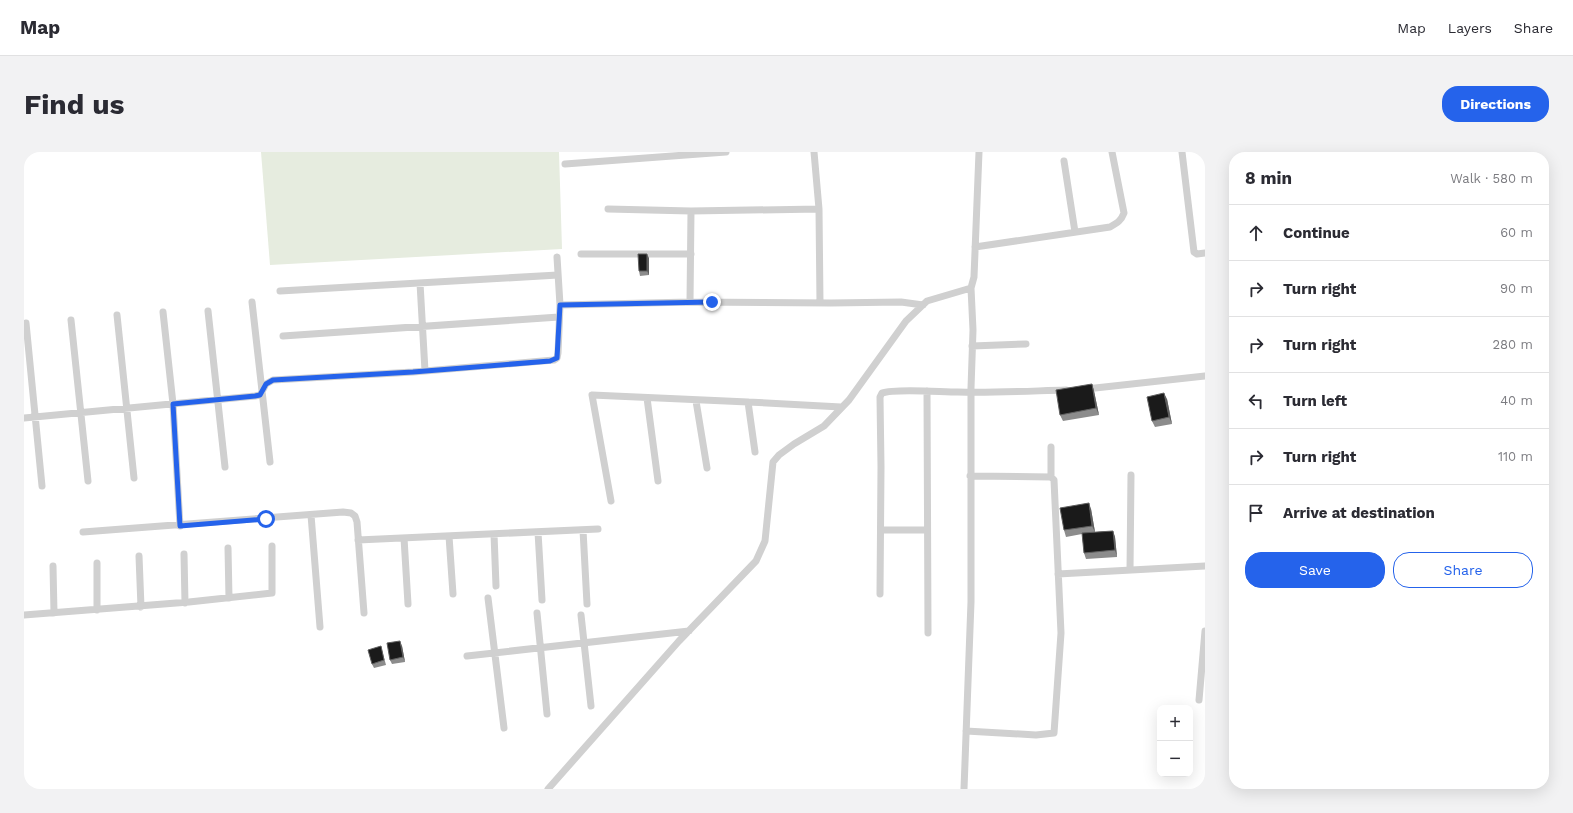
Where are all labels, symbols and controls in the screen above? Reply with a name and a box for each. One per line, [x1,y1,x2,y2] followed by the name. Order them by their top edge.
[20,16,60,39] text: Map
[1397,20,1426,36] text: Map
[1448,20,1492,36] text: Layers
[1514,20,1553,36] text: Share
[1442,86,1549,122] button: Directions
[24,88,124,121] text: Find us
[1245,168,1292,188] text: 8 min
[1450,171,1533,186] text: Walk · 580 m
[1245,222,1267,244] icon: ahead
[1283,224,1350,242] text: Continue
[1500,225,1533,240] text: 60 m
[1245,278,1267,300] icon: right
[1283,280,1356,298] text: Turn right
[1500,281,1533,296] text: 90 m
[703,293,721,311] route end
[1245,334,1267,356] icon: right
[1283,336,1356,354] text: Turn right
[1493,337,1533,352] text: 280 m
[1245,390,1267,412] icon: left
[1283,392,1347,410] text: Turn left
[1500,393,1533,408] text: 40 m
[1245,446,1267,468] icon: right
[1283,448,1356,466] text: Turn right
[1498,449,1533,464] text: 110 m
[1245,502,1267,524] icon: arrive
[1283,504,1435,522] text: Arrive at destination
[257,510,275,528] route start
[1245,552,1385,588] button: Save
[1393,552,1533,588] button: Share
[1157,705,1193,777] map controls
[1157,705,1193,741] button: +
[1157,741,1193,777] button: −

